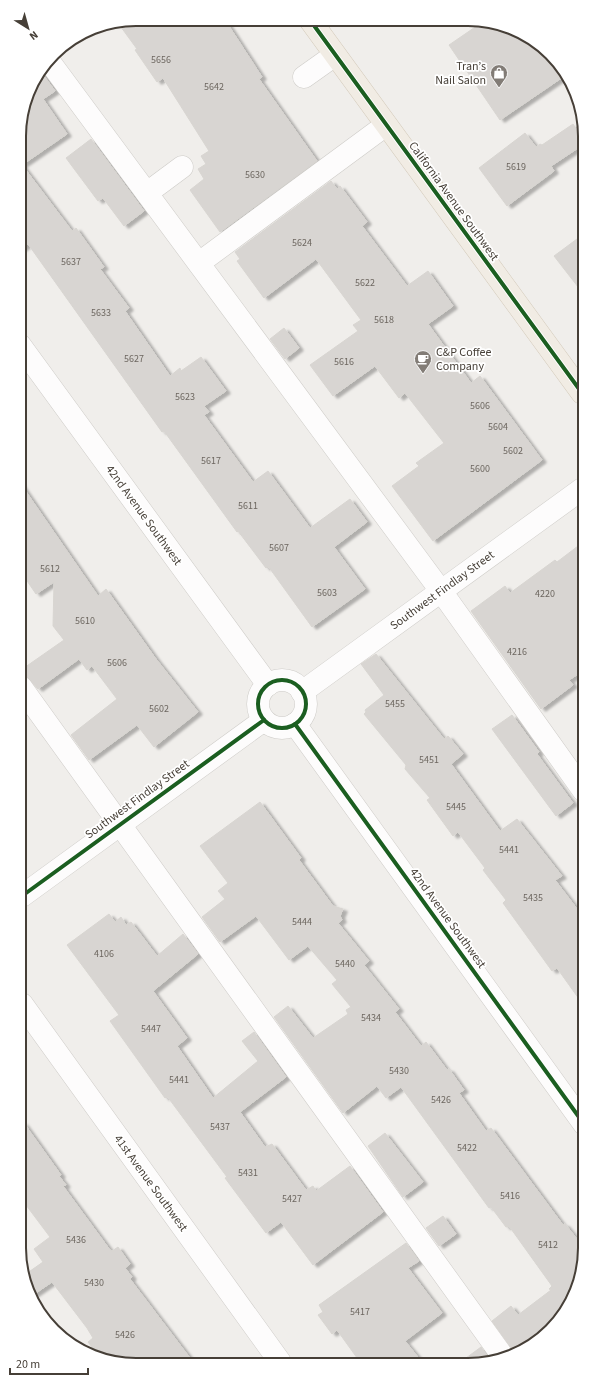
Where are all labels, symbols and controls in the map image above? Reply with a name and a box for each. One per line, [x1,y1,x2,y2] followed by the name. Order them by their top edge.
[8,8,48,48] north arrow
[26,27,41,44] text: N
[151,53,171,67] house number: 5656
[435,58,486,89] place label: Tran’s Nail Salon
[489,63,509,88] shop icon: Tran’s Nail Salon
[204,80,224,94] house number: 5642
[404,138,503,264] street label: California Avenue Southwest
[506,160,526,174] house number: 5619
[245,168,265,182] house number: 5630
[292,236,312,250] house number: 5624
[61,255,81,269] house number: 5637
[355,276,375,290] house number: 5622
[91,306,111,320] house number: 5633
[374,313,394,327] house number: 5618
[436,344,491,375] place label: C&P Coffee Company
[413,349,433,374] cafe icon: C&P Coffee Company
[124,352,144,366] house number: 5627
[334,355,354,369] house number: 5616
[175,390,195,404] house number: 5623
[470,399,490,413] house number: 5606
[488,420,508,434] house number: 5604
[503,444,523,458] house number: 5602
[201,454,221,468] house number: 5617
[101,462,186,569] street label: 42nd Avenue Southwest
[470,462,490,476] house number: 5600
[238,499,258,513] house number: 5611
[269,541,289,555] house number: 5607
[387,547,498,634] street label: Southwest Findlay Street
[40,562,60,576] house number: 5612
[317,586,337,600] house number: 5603
[535,587,555,601] house number: 4220
[75,614,95,628] house number: 5610
[507,645,527,659] house number: 4216
[107,656,127,670] house number: 5606
[385,697,405,711] house number: 5455
[149,702,169,716] house number: 5602
[419,753,439,767] house number: 5451
[82,756,193,843] street label: Southwest Findlay Street
[446,800,466,814] house number: 5445
[499,843,519,857] house number: 5441
[405,865,490,972] street label: 42nd Avenue Southwest
[523,891,543,905] house number: 5435
[292,915,312,929] house number: 5444
[94,947,114,961] house number: 4106
[335,957,355,971] house number: 5440
[361,1011,381,1025] house number: 5434
[141,1022,161,1036] house number: 5447
[389,1064,409,1078] house number: 5430
[169,1073,189,1087] house number: 5441
[431,1093,451,1107] house number: 5426
[210,1120,230,1134] house number: 5437
[110,1131,192,1235] street label: 41st Avenue Southwest
[457,1141,477,1155] house number: 5422
[238,1166,258,1180] house number: 5431
[500,1189,520,1203] house number: 5416
[282,1192,302,1206] house number: 5427
[66,1233,86,1247] house number: 5436
[538,1238,558,1252] house number: 5412
[84,1276,104,1290] house number: 5430
[350,1305,370,1319] house number: 5417
[115,1328,135,1342] house number: 5426
[10,1350,88,1376] scale bar
[16,1356,40,1373] text: 20 m

